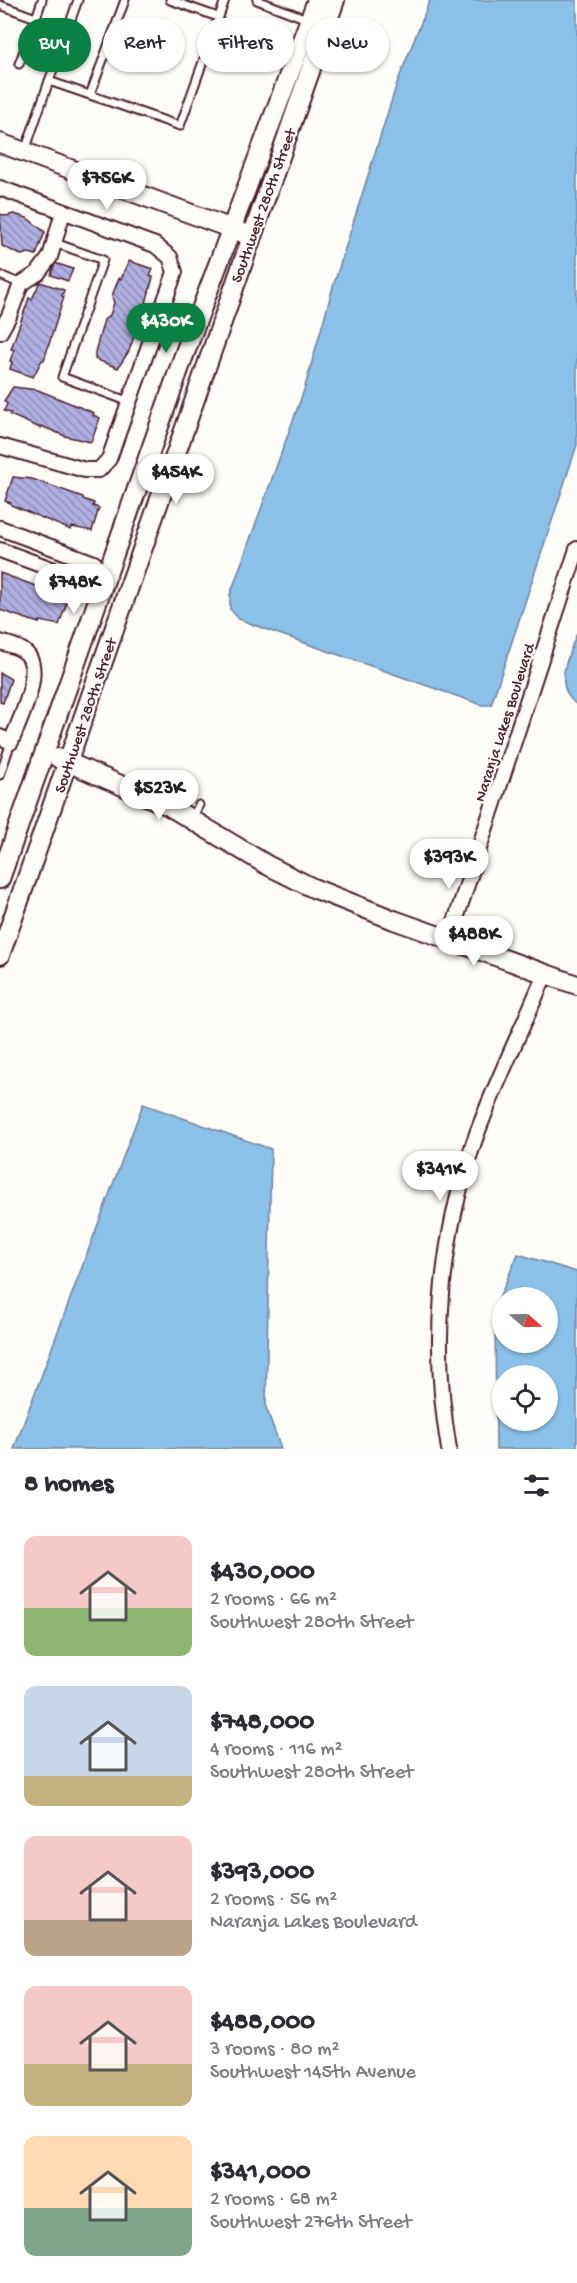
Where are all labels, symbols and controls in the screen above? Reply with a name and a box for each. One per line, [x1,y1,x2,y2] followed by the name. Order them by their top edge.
[18,18,91,72] chip: Buy
[103,18,185,72] chip: Rent
[197,18,294,72] chip: Filters
[306,18,389,72] chip: New
[229,125,303,286] street label: Southwest 280th Street
[65,160,149,211] pin: $756K
[81,168,133,191] text: $756K
[124,303,208,354] pin: $430K
[140,311,192,334] text: $430K
[134,454,218,505] pin: $454K
[151,462,201,485] text: $454K
[32,564,116,615] pin: $748K
[49,572,99,595] text: $748K
[52,635,123,796] street label: Southwest 280th Street
[472,640,541,805] street label: Naranja Lakes Boulevard
[117,770,201,821] pin: $523K
[134,778,184,801] text: $523K
[407,839,491,890] pin: $393K
[424,847,474,870] text: $393K
[432,916,516,967] pin: $488K
[448,924,500,947] text: $488K
[398,1151,482,1202] pin: $341K
[416,1159,464,1182] text: $341K
[492,1287,558,1353] north arrow
[492,1287,558,1431] map controls
[492,1365,558,1431] button: locate
[520,1469,553,1502] icon: filters
[24,1470,113,1501] text: 8 homes
[210,1558,315,1589] text: $430,000
[72,1560,144,1632] icon: home
[210,1589,337,1612] text: 2 rooms · 66 m²
[210,1612,413,1635] text: Southwest 280th Street
[210,1708,314,1739] text: $748,000
[72,1710,144,1782] icon: home
[210,1739,343,1762] text: 4 rooms · 116 m²
[210,1762,413,1785] text: Southwest 280th Street
[210,1858,314,1889] text: $393,000
[72,1860,144,1932] icon: home
[210,1889,337,1912] text: 2 rooms · 56 m²
[210,1912,417,1935] text: Naranja Lakes Boulevard
[210,2008,315,2039] text: $488,000
[72,2010,144,2082] icon: home
[210,2039,339,2062] text: 3 rooms · 80 m²
[210,2062,416,2085] text: Southwest 145th Avenue
[210,2158,310,2189] text: $341,000
[72,2160,144,2232] icon: home
[210,2189,338,2212] text: 2 rooms · 68 m²
[210,2212,411,2235] text: Southwest 276th Street

